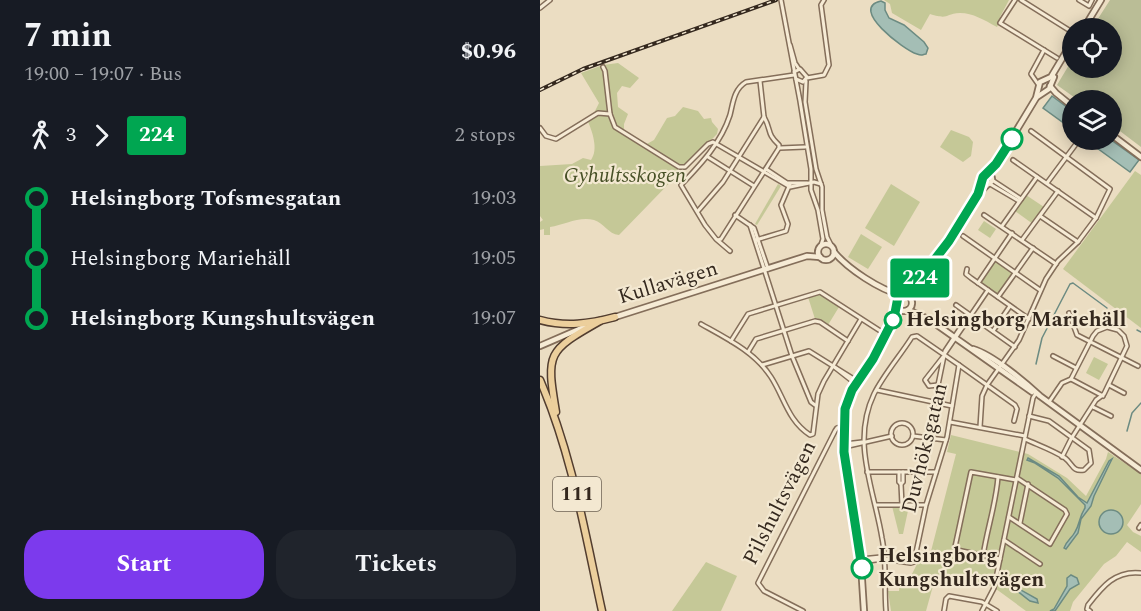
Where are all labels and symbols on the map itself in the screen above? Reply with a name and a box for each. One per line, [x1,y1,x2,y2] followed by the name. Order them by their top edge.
[1001,128,1023,150] unlabelled marker
[564,160,686,192] park label: Gyhultsskogen
[614,253,722,313] street label: Kullavägen
[886,258,955,298] line badge: 224
[906,304,1126,336] place label: Helsingborg Mariehäll
[884,311,902,329] marker: Helsingborg Mariehäll
[893,379,957,517] street label: Duvhöksgatan
[735,435,825,571] street label: Pilshultsvägen
[553,477,601,511] road number: 111
[878,540,1044,596] place label: Helsingborg Kungshultsvägen
[851,557,873,579] marker: Helsingborg Kungshultsvägen

